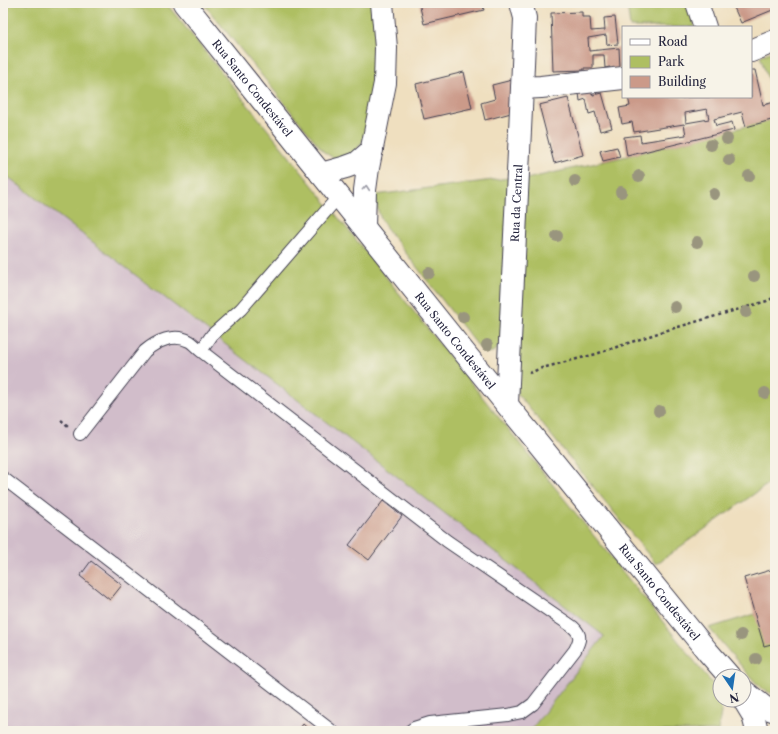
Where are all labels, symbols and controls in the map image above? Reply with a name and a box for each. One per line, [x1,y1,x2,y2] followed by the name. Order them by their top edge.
[622,26,752,98] legend
[658,34,688,49] text: Road
[209,37,296,140] street label: Rua Santo Condestável
[658,54,685,69] text: Park
[658,74,706,89] text: Building
[508,163,525,242] street label: Rua da Central
[361,185,370,191] one-way arrow
[412,289,499,393] street label: Rua Santo Condestável
[616,541,703,644] street label: Rua Santo Condestável
[712,668,752,708] north arrow
[728,690,740,706] text: N

